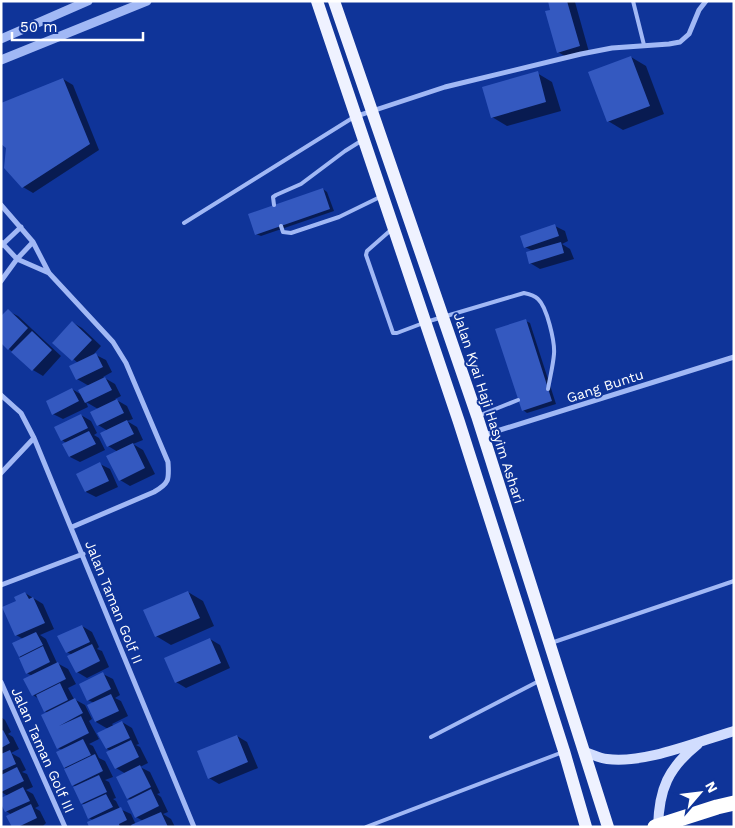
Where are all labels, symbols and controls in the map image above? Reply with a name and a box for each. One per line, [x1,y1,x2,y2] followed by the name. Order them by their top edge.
[12,10,144,42] scale bar
[20,18,57,36] text: 50 m
[451,311,527,505] street label: Jalan Kyai Haji Hasyim Ashari
[565,366,645,406] street label: Gang Buntu
[82,538,146,666] street label: Jalan Taman Golf II
[8,685,78,815] street label: Jalan Taman Golf III
[675,768,725,818] north arrow
[702,779,721,795] text: N

